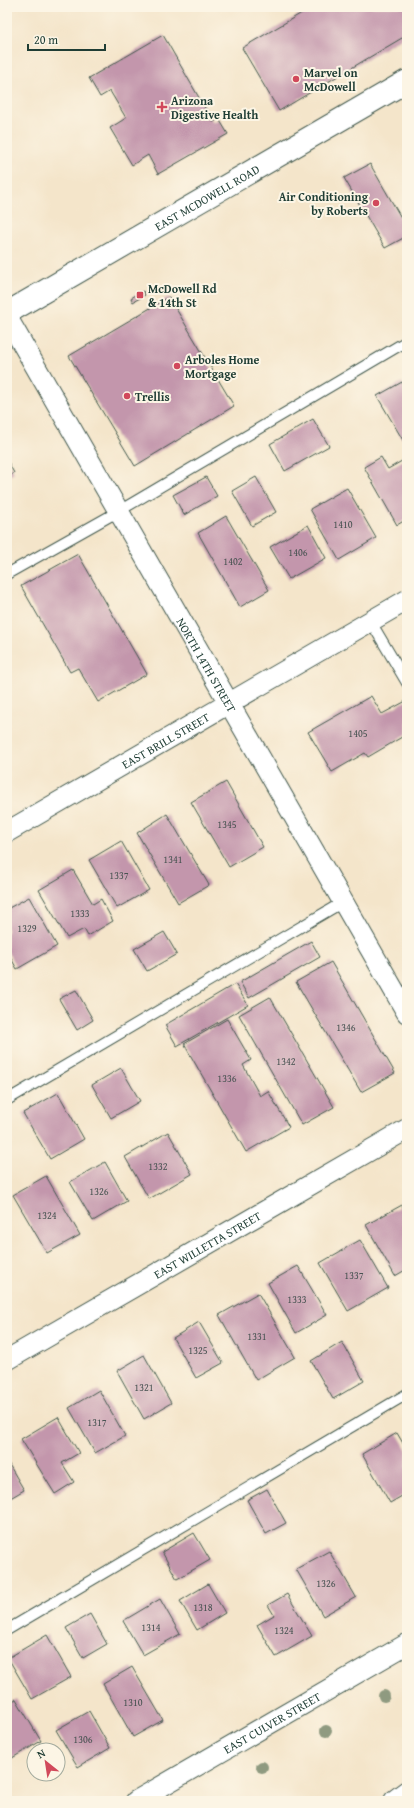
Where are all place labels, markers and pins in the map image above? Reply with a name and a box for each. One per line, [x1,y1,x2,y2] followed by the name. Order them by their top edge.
[304,64,358,95] place label: Marvel on McDowell
[291,74,301,84] marker: Marvel on McDowell
[171,92,258,123] place label: Arizona Digestive Health
[156,101,168,113] marker: Arizona Digestive Health
[279,188,369,219] place label: Air Conditioning by Roberts
[371,198,381,208] marker: Air Conditioning by Roberts
[148,280,217,311] place label: McDowell Rd & 14th St
[135,290,145,300] marker: McDowell Rd & 14th St
[185,351,260,382] place label: Arboles Home Mortgage
[172,361,182,371] marker: Arboles Home Mortgage
[135,388,170,405] place label: Trellis
[122,391,132,401] marker: Trellis

